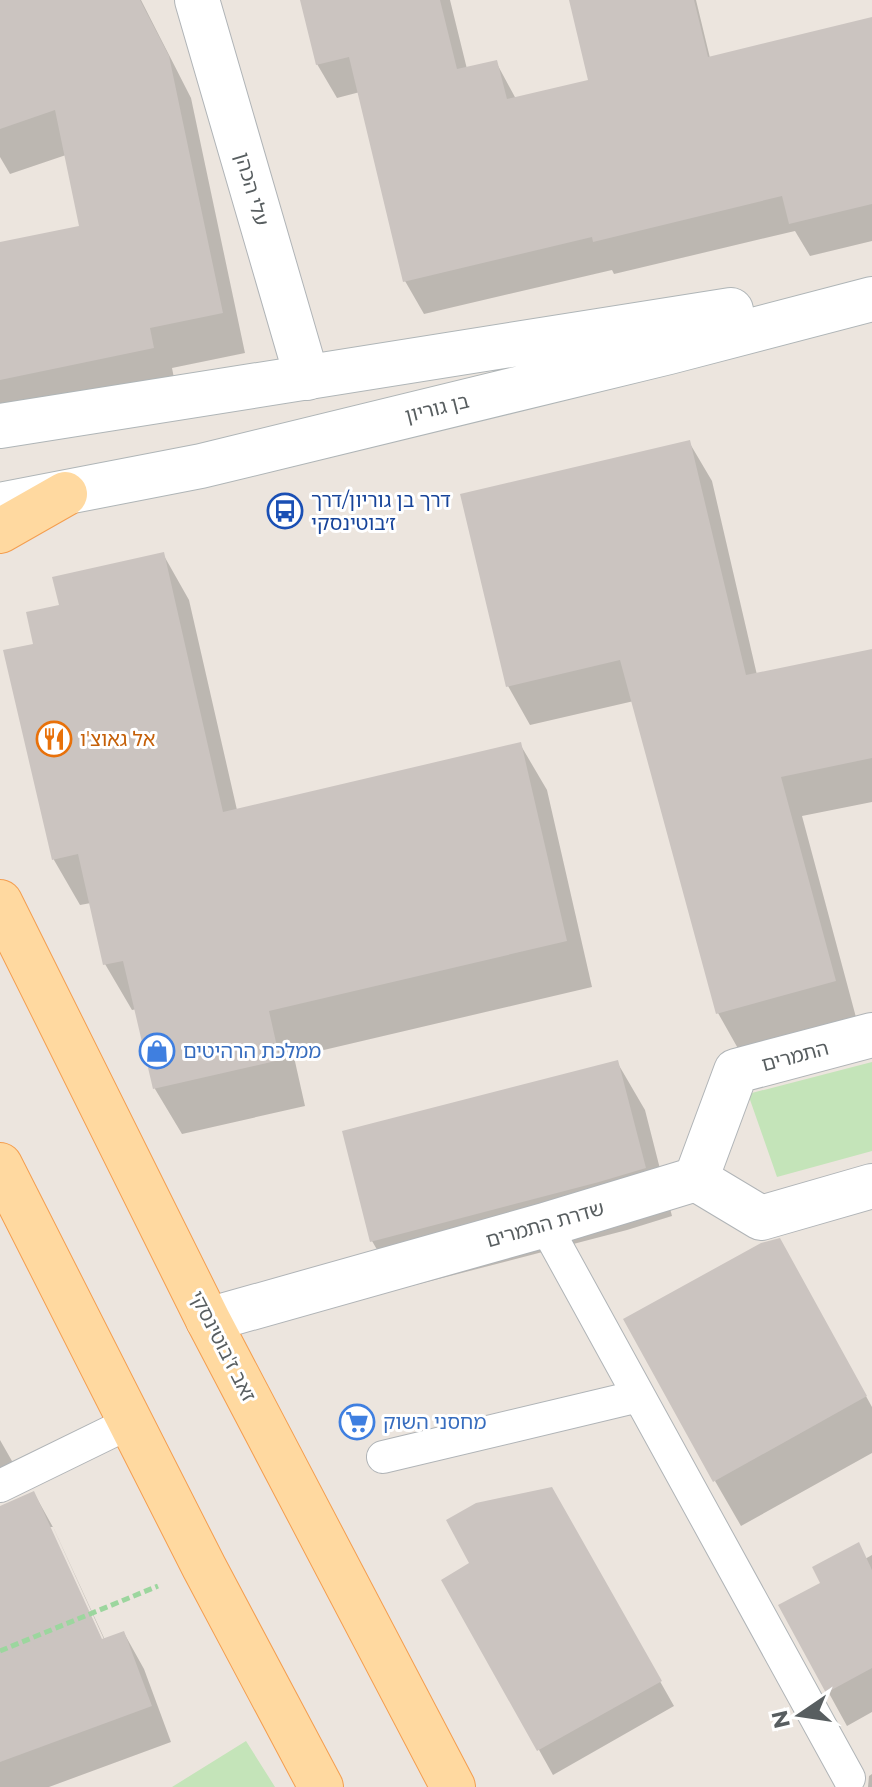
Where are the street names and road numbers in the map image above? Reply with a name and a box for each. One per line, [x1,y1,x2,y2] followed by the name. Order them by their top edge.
[230,149,274,229] street label: עלי הכהן
[402,388,472,428] street label: בן גוריון
[759,1036,831,1076] street label: התמרים
[483,1196,607,1252] street label: שדרת התמרים
[185,1287,261,1405] street label: זאב ז'בוטינסקי

